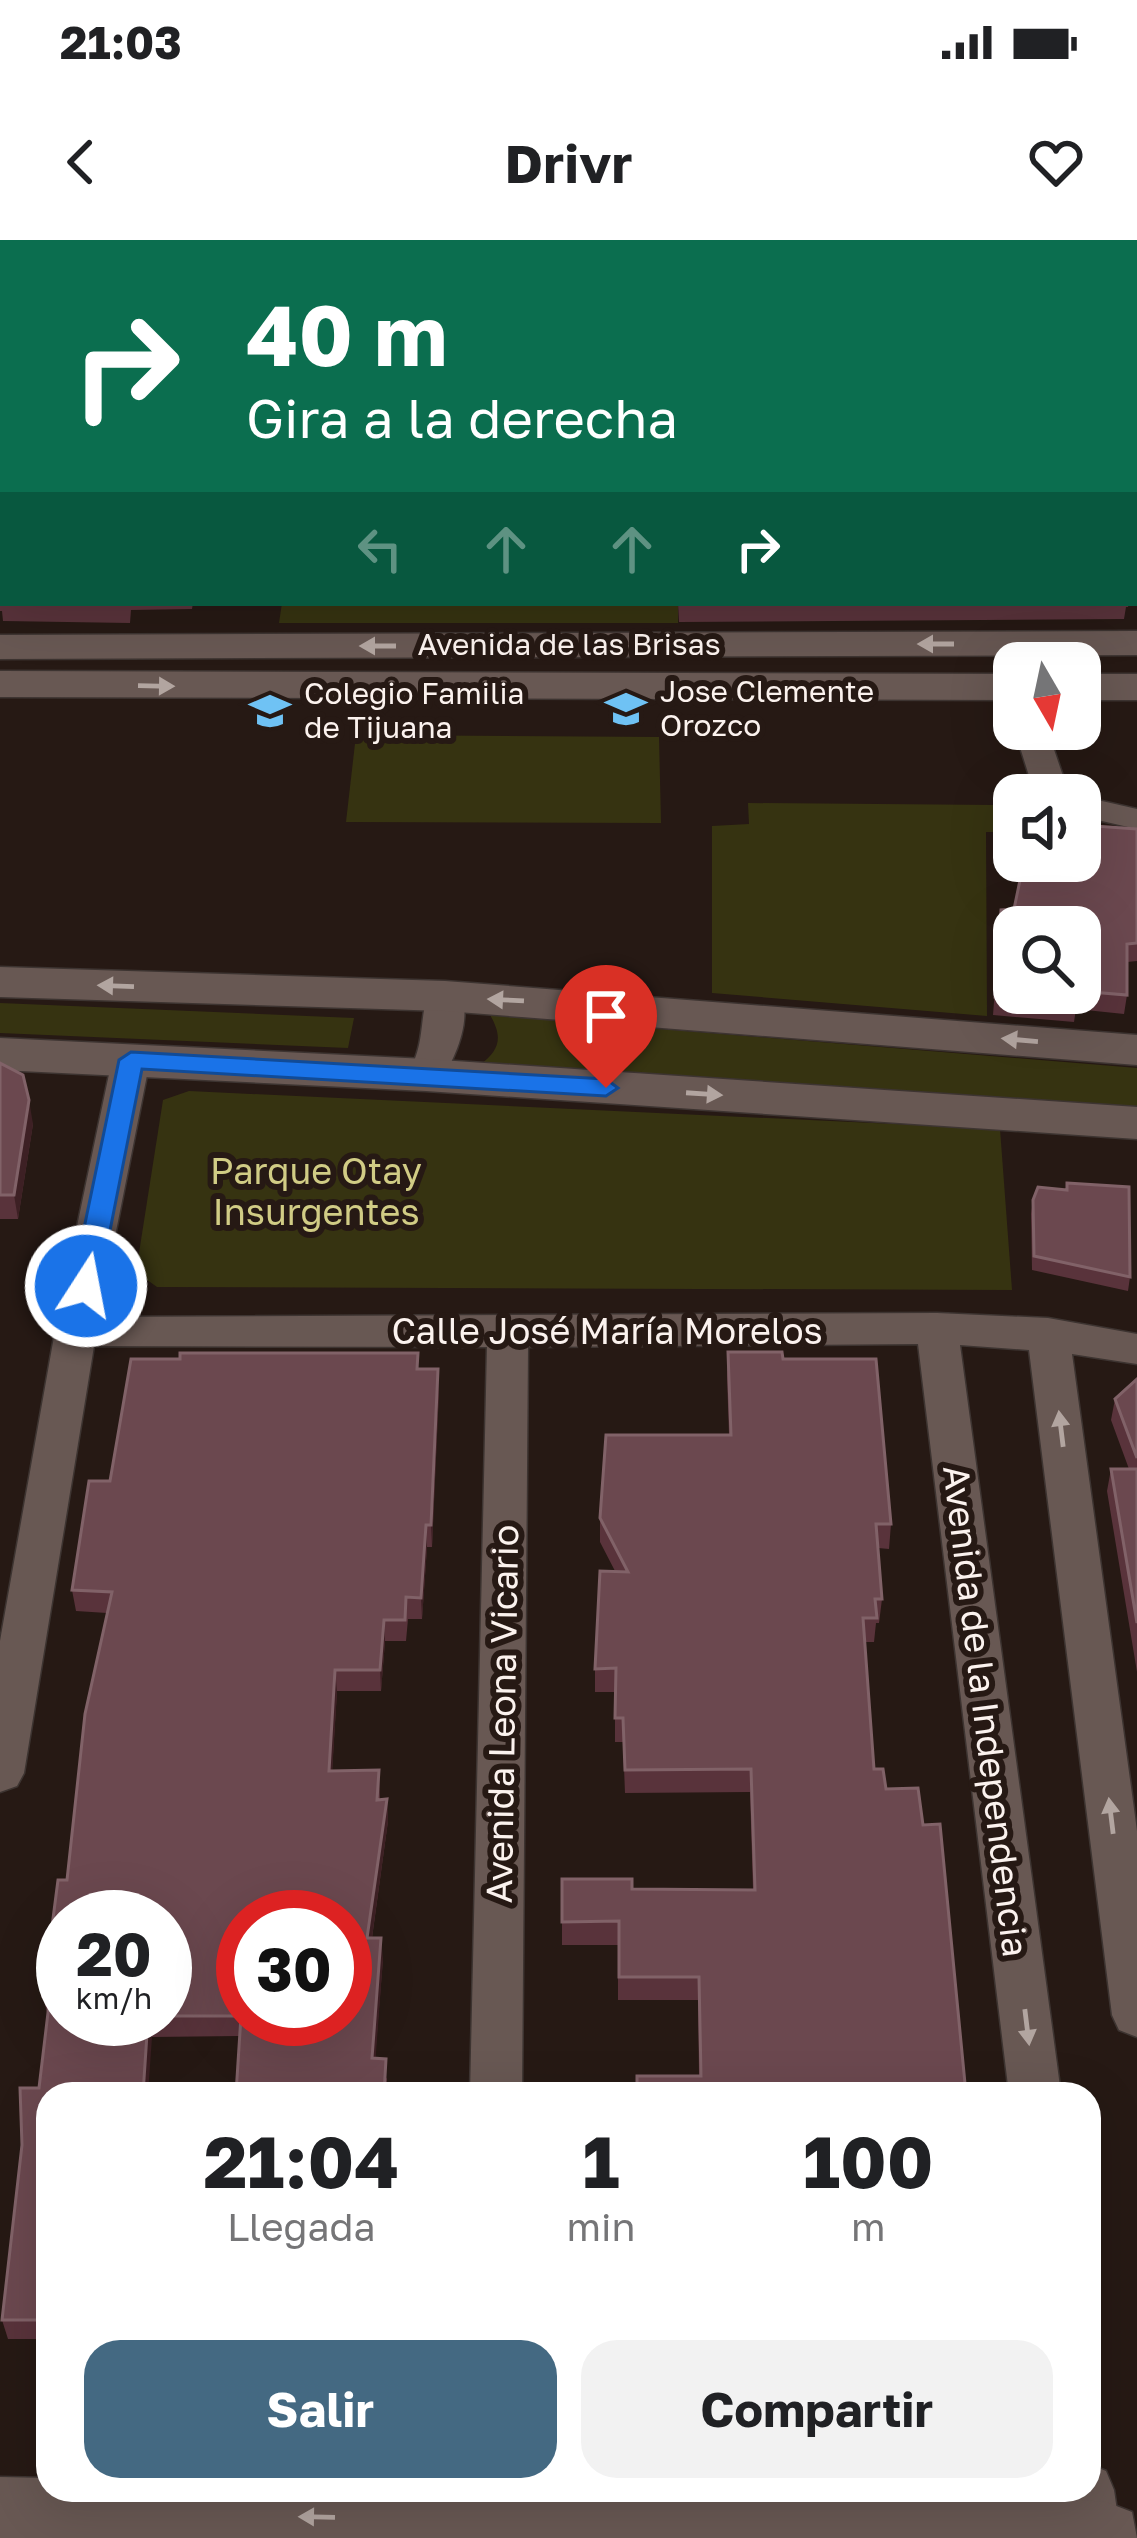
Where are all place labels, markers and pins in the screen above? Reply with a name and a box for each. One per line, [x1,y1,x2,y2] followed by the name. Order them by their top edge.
[660,673,874,743] place label: Jose Clemente Orozco
[304,675,524,745] place label: Colegio Familia de Tijuana
[603,686,649,732] school or university icon: Jose Clemente Orozco
[247,688,293,734] school or university icon: Colegio Familia de Tijuana
[555,965,657,1088] pin

